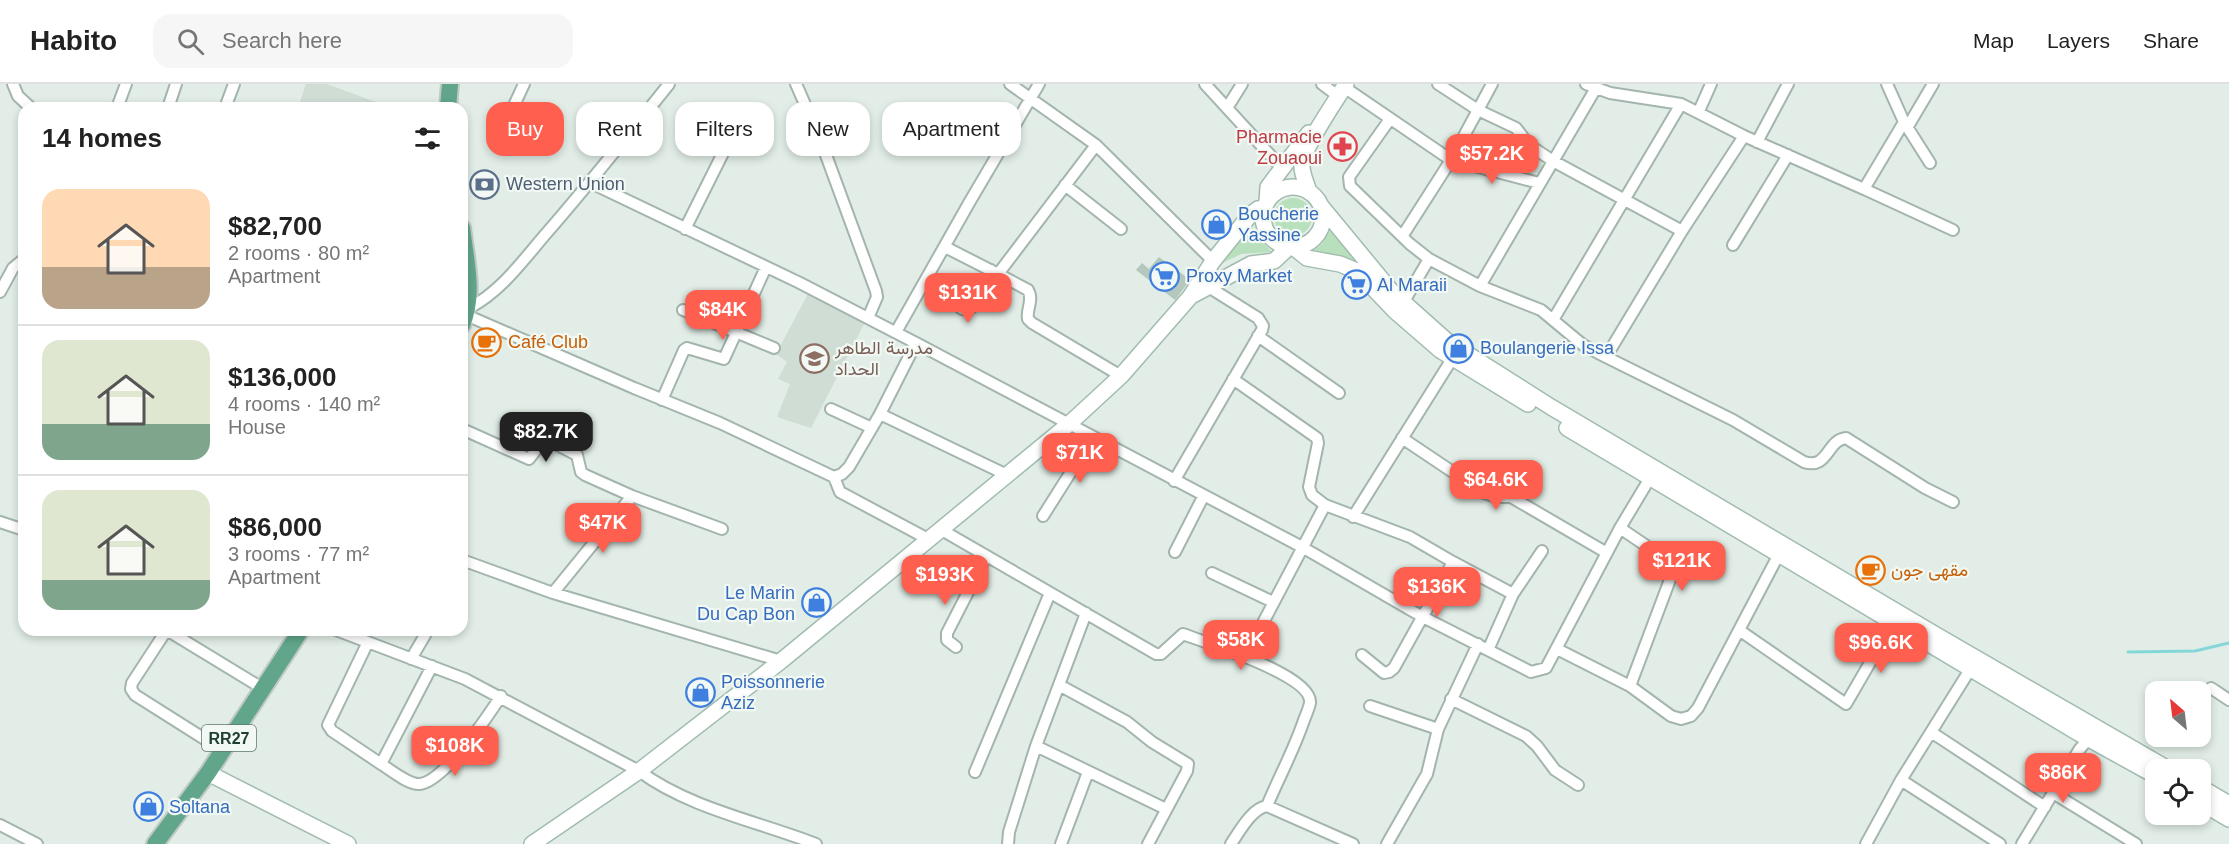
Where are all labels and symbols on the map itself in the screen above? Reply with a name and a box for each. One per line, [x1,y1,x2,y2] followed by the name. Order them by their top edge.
[1236,127,1322,168] place label: Pharmacie Zouaoui
[1327,131,1359,163] pharmacy icon: Pharmacie Zouaoui
[1443,134,1541,185] pin: $57.2K
[469,168,501,200] bank icon: Western Union
[506,174,625,194] place label: Western Union
[1238,204,1319,245] place label: Boucherie Yassine
[1201,208,1233,240] shop icon: Boucherie Yassine
[1149,260,1181,292] supermarket icon: Proxy Market
[1186,266,1292,286] place label: Proxy Market
[1340,269,1372,301] supermarket icon: Al Maraii
[926,273,1010,324] pin: $131K
[1377,275,1447,295] place label: Al Maraii
[687,290,759,341] pin: $84K
[471,326,503,358] cafe icon: Café Club
[508,332,588,352] place label: Café Club
[1443,332,1475,364] shop icon: Boulangerie Issa
[834,338,933,379] place label: مدرسة الطاهر الحداد
[1480,338,1615,358] place label: Boulangerie Issa
[798,342,830,374] school or university icon: مدرسة الطاهر الحداد
[497,412,595,463] pin: $82.7K
[1044,433,1116,484] pin: $71K
[1447,460,1545,511] pin: $64.6K
[567,503,639,554] pin: $47K
[1640,541,1724,592] pin: $121K
[1854,554,1886,586] cafe icon: مقهى جون
[903,555,987,606] pin: $193K
[1891,560,1968,581] place label: مقهى جون
[1395,567,1479,618] pin: $136K
[697,583,795,624] place label: Le Marin Du Cap Bon
[800,587,832,619] shop icon: Le Marin Du Cap Bon
[1205,620,1277,671] pin: $58K
[1832,623,1930,674] pin: $96.6K
[721,672,825,713] place label: Poissonnerie Aziz
[684,676,716,708] shop icon: Poissonnerie Aziz
[2145,681,2211,747] north arrow
[202,725,256,751] road number: RR27
[413,726,497,777] pin: $108K
[2027,753,2099,804] pin: $86K
[132,791,164,823] shop icon: Soltana
[169,797,231,817] place label: Soltana

